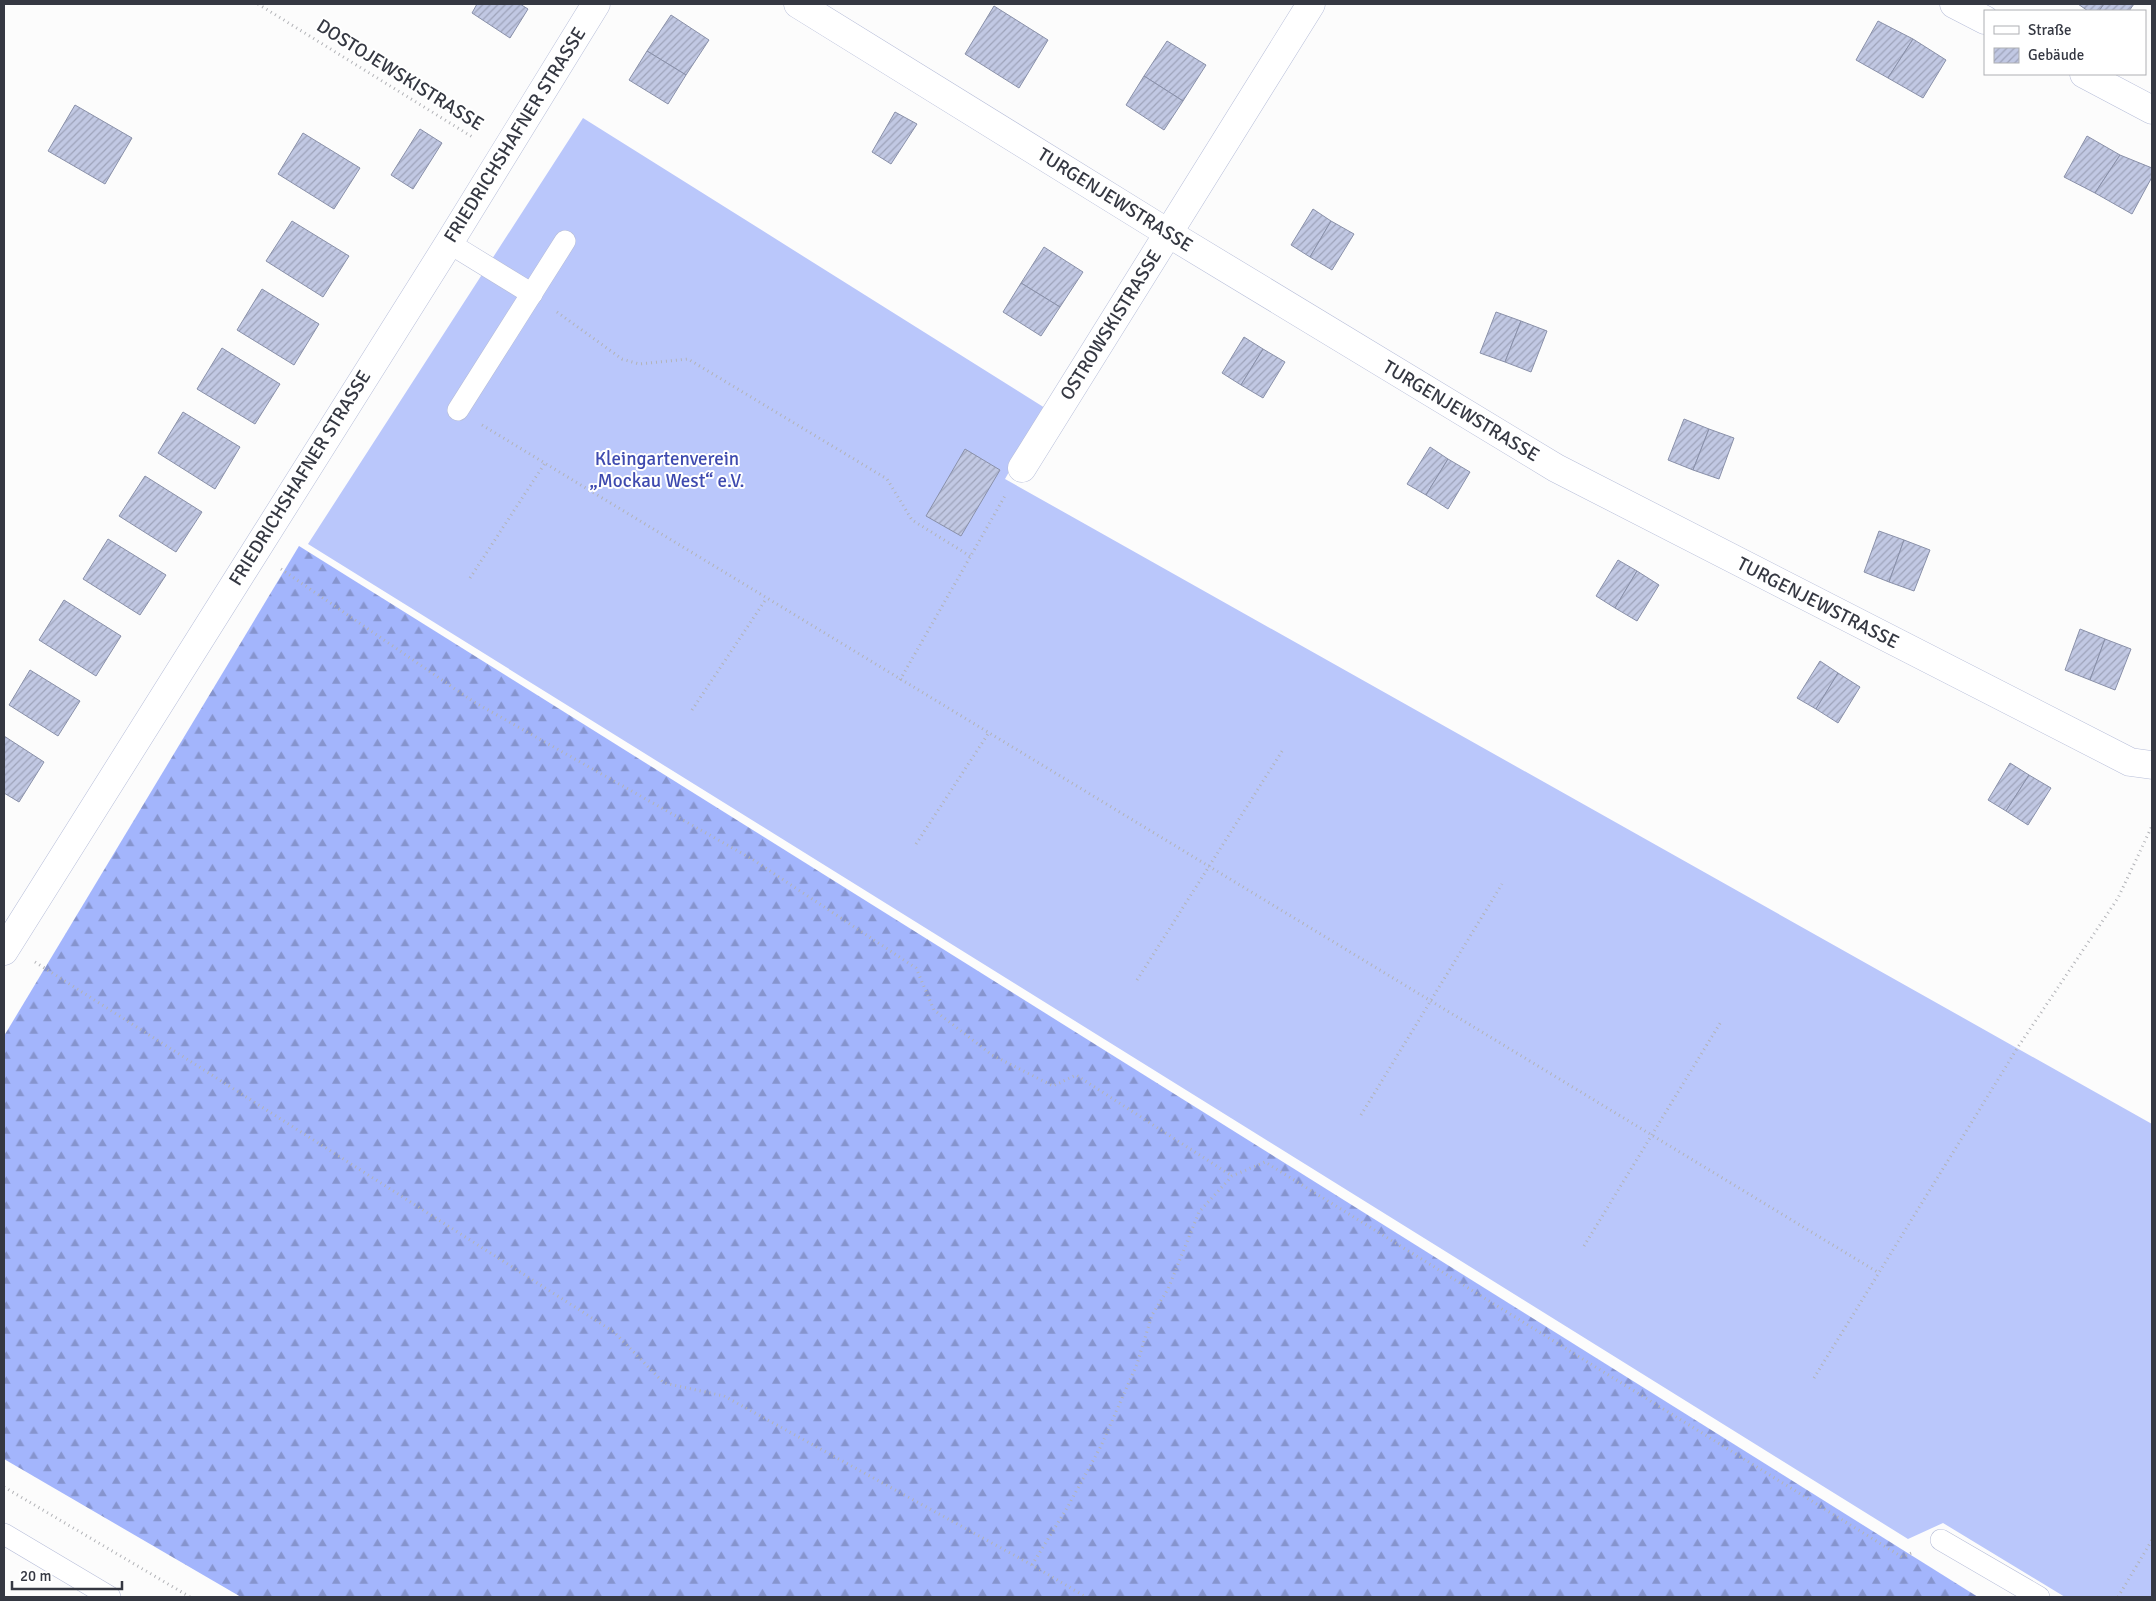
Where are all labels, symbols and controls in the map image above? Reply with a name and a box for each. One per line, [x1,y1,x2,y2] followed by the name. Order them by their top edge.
[1984,10,2146,75] legend
[312,14,488,136] street label: DOSTOJEWSKISTRASSE
[2028,21,2072,39] text: Straße
[439,23,591,247] street label: FRIEDRICHSHAFNER STRASSE
[2028,46,2084,64] text: Gebäude
[1033,143,1197,257] street label: TURGENJEWSTRASSE
[1055,245,1167,405] street label: OSTROWSKISTRASSE
[1378,355,1544,467] street label: TURGENJEWSTRASSE
[224,366,376,590] street label: FRIEDRICHSHAFNER STRASSE
[589,447,745,493] park label: Kleingartenverein „Mockau West“ e.V.
[1733,552,1903,654] street label: TURGENJEWSTRASSE
[12,1558,122,1590] scale bar
[20,1567,51,1585] text: 20 m

